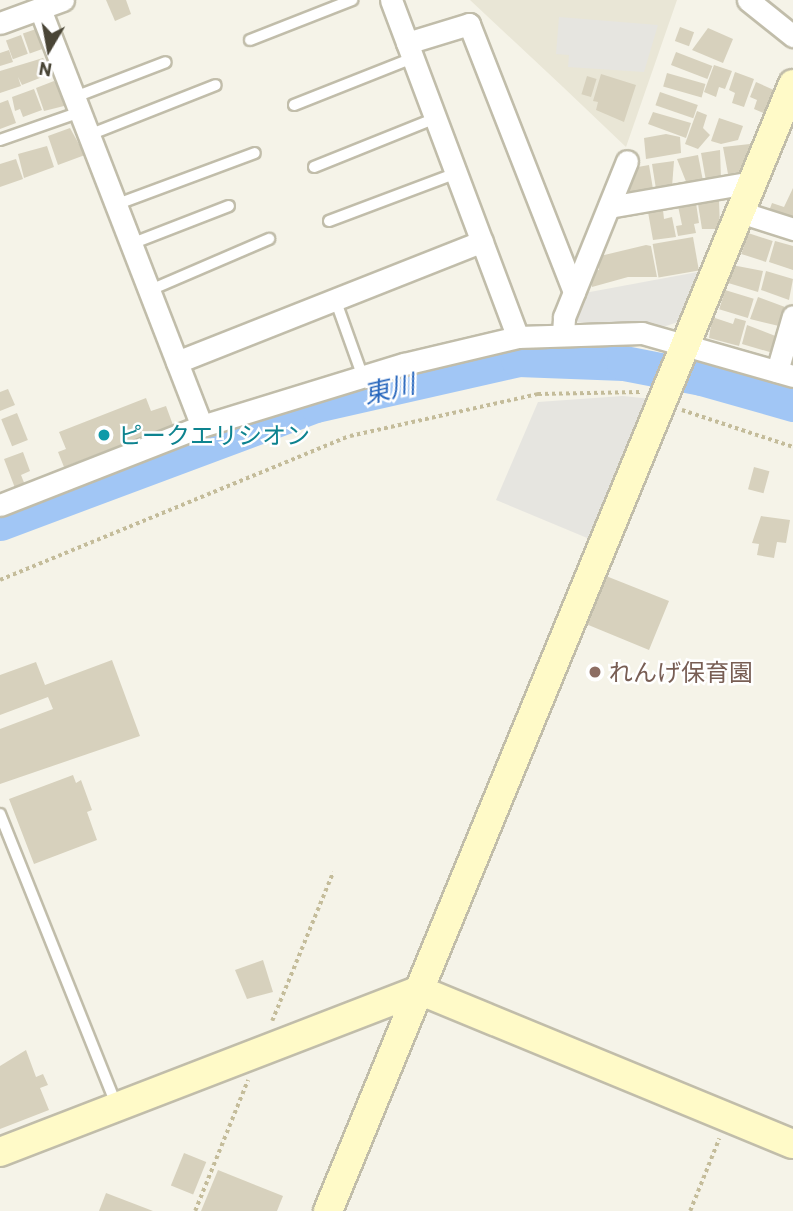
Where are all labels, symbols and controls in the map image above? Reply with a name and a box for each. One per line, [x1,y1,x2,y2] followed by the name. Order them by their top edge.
[14,14,84,84] north arrow
[37,58,53,83] text: N
[360,367,418,409] water label: 東川
[118,421,310,449] place label: ピークエリシオン
[96,427,112,443] marker: ピークエリシオン
[609,658,753,686] place label: れんげ保育園
[587,664,603,680] marker: れんげ保育園

